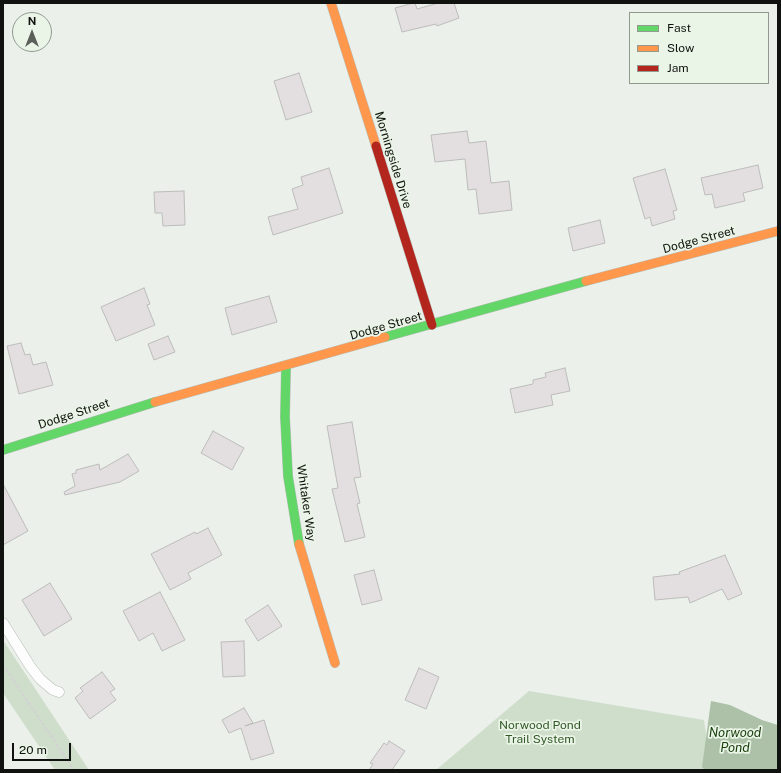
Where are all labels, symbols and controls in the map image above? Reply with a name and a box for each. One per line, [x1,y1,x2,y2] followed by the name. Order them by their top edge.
[12,12,52,52] north arrow
[629,12,769,84] legend
[28,15,36,27] text: N
[667,21,691,35] text: Fast
[667,41,694,55] text: Slow
[667,61,689,75] text: Jam
[371,110,415,210] street label: Morningside Drive
[661,223,737,257] street label: Dodge Street
[348,309,424,343] street label: Dodge Street
[36,396,112,432] street label: Dodge Street
[293,464,319,542] street label: Whitaker Way
[499,718,581,746] park label: Norwood Pond Trail System
[709,725,761,756] water label: Norwood Pond
[14,735,73,761] scale bar
[19,743,47,757] text: 20 m

